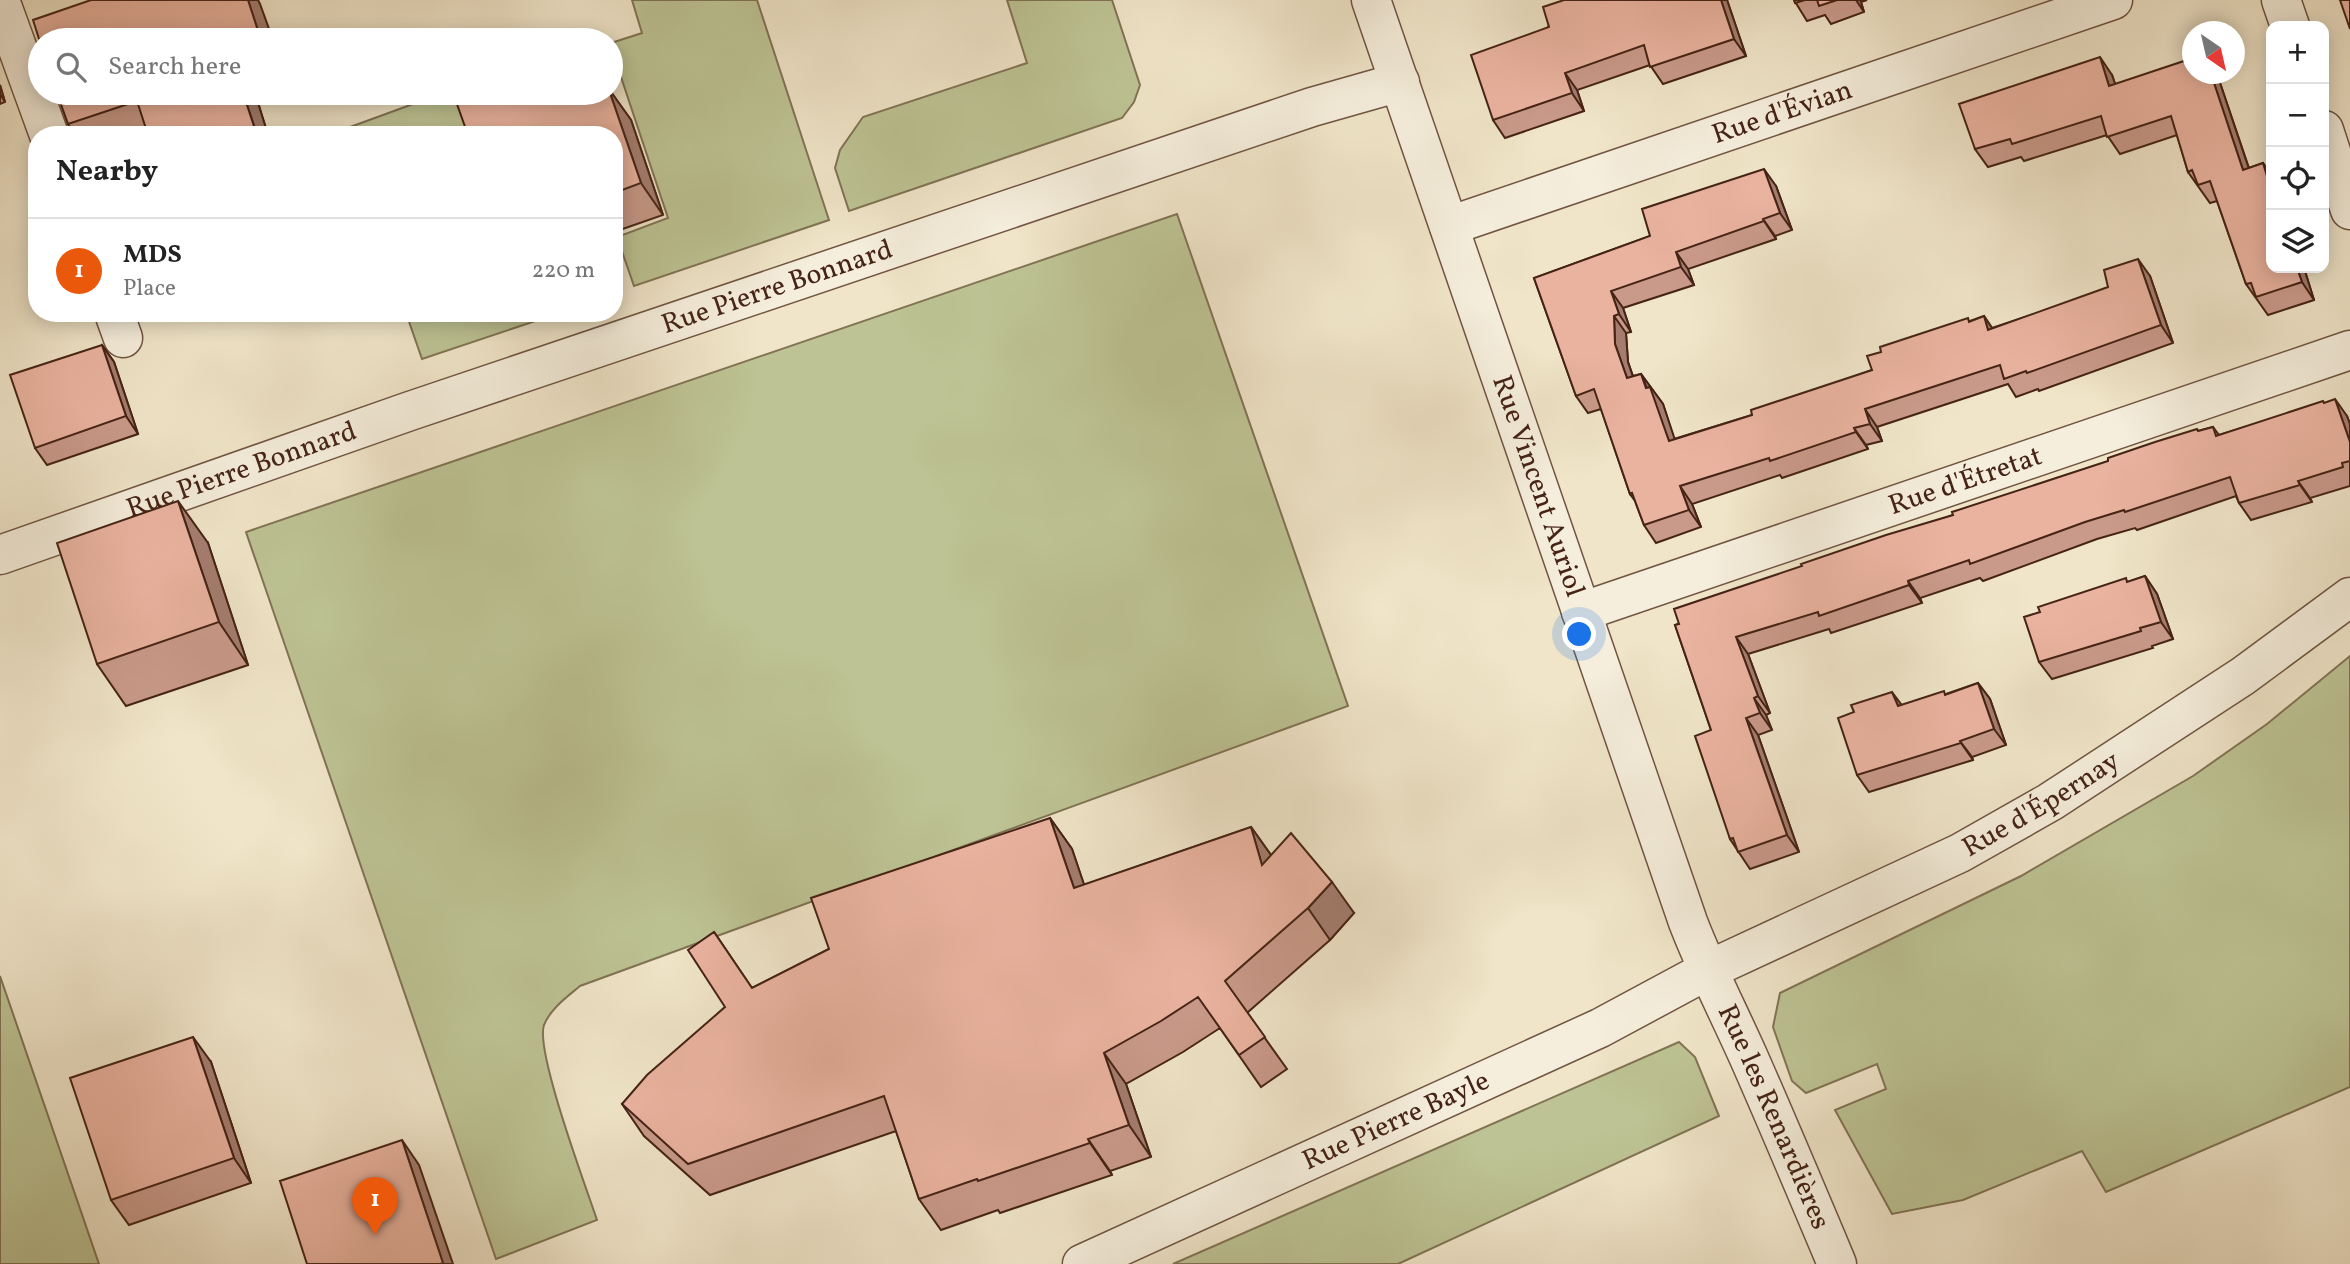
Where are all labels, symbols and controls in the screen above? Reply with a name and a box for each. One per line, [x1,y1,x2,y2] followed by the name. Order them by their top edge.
[2182,21,2245,84] north arrow
[2266,21,2329,273] map controls
[2266,21,2329,84] button: +
[28,28,623,105] search box
[52,48,90,86] icon: search
[108,49,241,85] text: Search here
[1707,71,1857,155] street label: Rue d'Évian
[2266,84,2329,147] button: −
[2266,147,2329,210] button: locate
[56,151,158,193] text: Nearby
[2266,210,2329,273] button: layers
[657,230,898,344] street label: Rue Pierre Bonnard
[123,237,182,273] text: MDS
[74,255,84,287] text: 1
[532,255,595,287] text: 220 m
[123,273,176,305] text: Place
[1482,370,1594,602] street label: Rue Vincent Auriol
[121,412,362,529] street label: Rue Pierre Bonnard
[1883,437,2047,525] street label: Rue d'Étretat
[1562,617,1596,651] your location
[1955,742,2127,867] street label: Rue d'Épernay
[1707,998,1840,1235] street label: Rue les Renardières
[1296,1061,1496,1180] street label: Rue Pierre Bayle
[352,1177,398,1235] pin: 1

